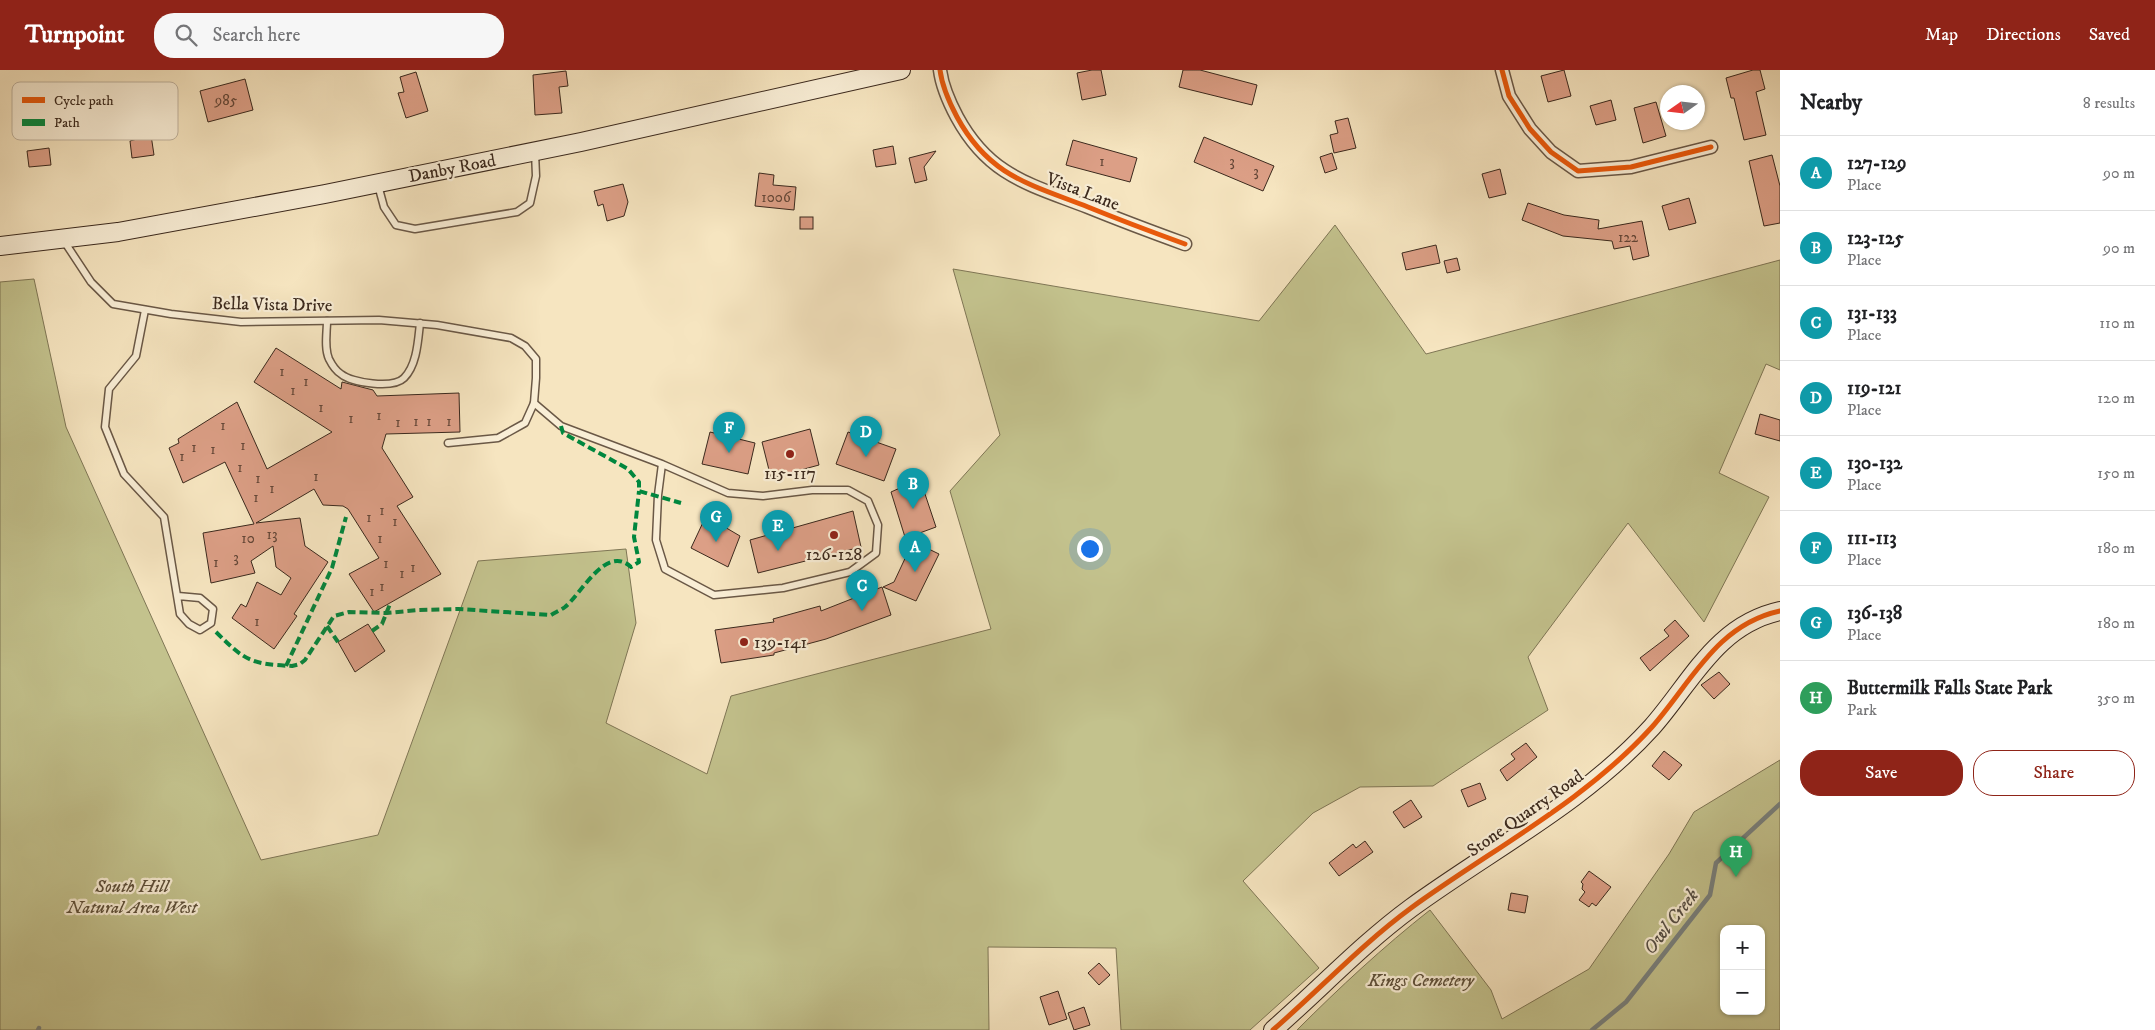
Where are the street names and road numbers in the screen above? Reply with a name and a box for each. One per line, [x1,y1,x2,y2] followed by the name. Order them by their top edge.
[407,150,498,188] street label: Danby Road
[1042,168,1122,216] street label: Vista Lane
[212,293,332,317] street label: Bella Vista Drive
[1463,765,1588,862] street label: Stone Quarry Road

